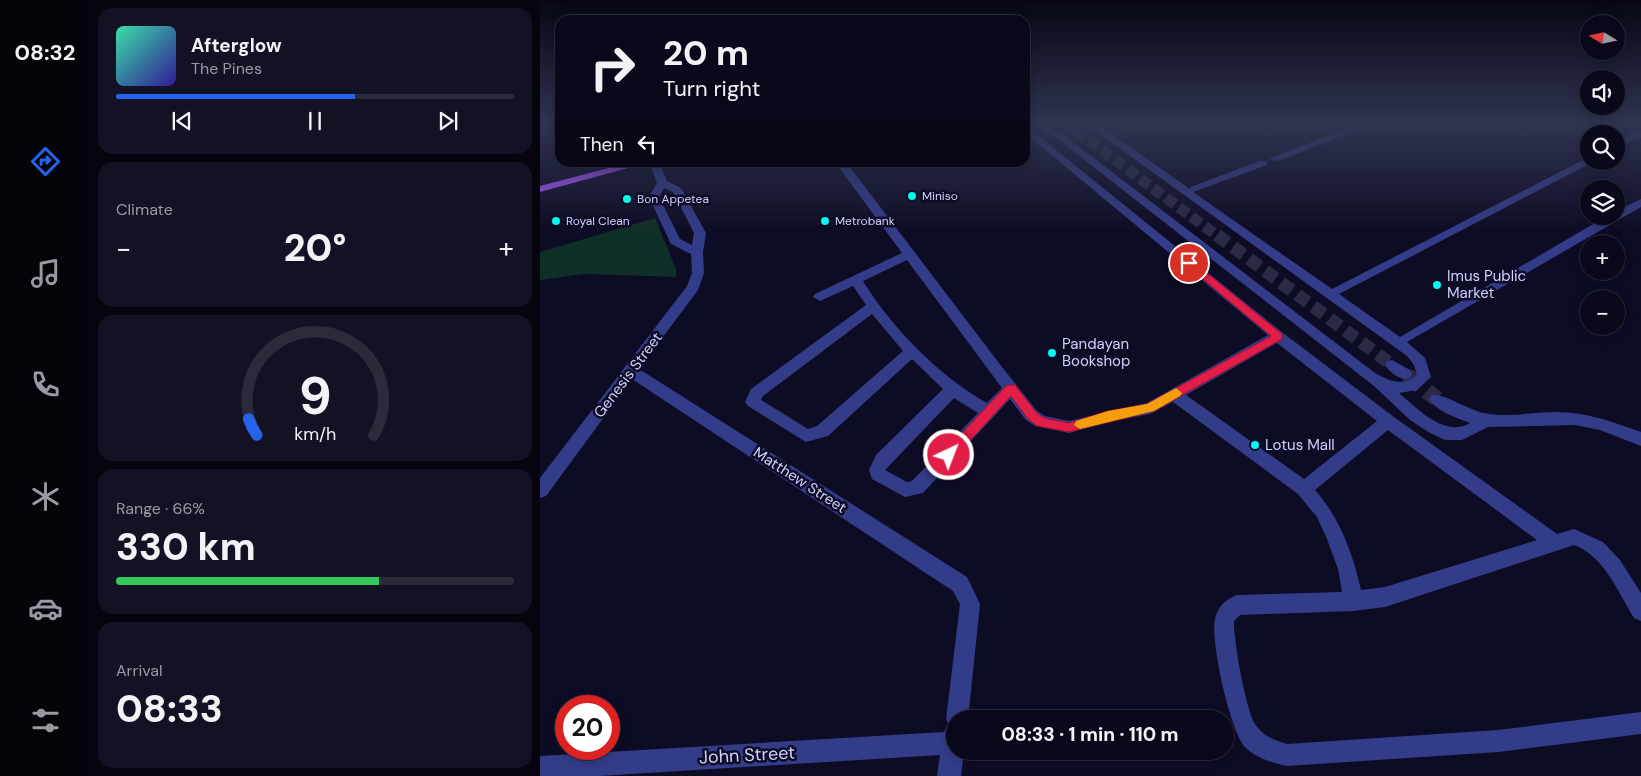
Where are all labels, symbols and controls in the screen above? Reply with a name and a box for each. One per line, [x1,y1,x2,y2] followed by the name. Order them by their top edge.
[1580,15,1625,60] north arrow
[1580,15,1625,335] map controls
[663,30,749,76] text: 20 m
[191,33,282,58] text: Afterglow
[580,35,645,100] icon: right
[15,38,75,67] text: 08:32
[191,58,262,79] text: The Pines
[1580,70,1625,115] button: sound
[663,74,760,103] text: Turn right
[168,107,196,135] icon: previous
[301,107,329,135] icon: pause
[434,107,462,135] icon: next
[1580,125,1625,170] button: search
[633,130,661,158] icon: left
[580,132,623,157] text: Then
[28,144,63,179] icon: directions
[1580,180,1625,225] button: layers
[922,188,958,204] place label: Miniso
[906,190,918,202] marker: Miniso
[637,191,709,207] place label: Bon Appetea
[621,193,633,205] marker: Bon Appetea
[116,199,173,220] text: Climate
[566,213,630,229] place label: Royal Clean
[835,213,895,229] place label: Metrobank
[550,215,562,227] marker: Royal Clean
[819,215,831,227] marker: Metrobank
[284,223,346,273] text: 20°
[116,230,131,267] text: −
[499,230,514,267] text: +
[1580,235,1625,280] button: +
[1168,242,1210,284] pin
[1175,249,1203,277] icon: arrive
[28,256,63,291] icon: music
[1447,266,1526,303] place label: Imus Public Market
[1431,279,1443,291] marker: Imus Public Market
[1580,290,1625,335] button: −
[589,328,667,422] street label: Genesis Street
[1062,334,1130,371] place label: Pandayan Bookshop
[1046,347,1058,359] marker: Pandayan Bookshop
[298,362,332,430] text: 9
[28,367,63,402] icon: phone
[294,422,336,446] text: km/h
[922,428,974,480] position arrow
[1265,435,1335,455] place label: Lotus Mall
[1249,439,1261,451] marker: Lotus Mall
[750,442,850,518] street label: Matthew Street
[28,479,63,514] icon: climate
[116,498,205,519] text: Range · 66%
[116,522,256,572] text: 330 km
[28,591,63,626] icon: car
[116,660,163,681] text: Arrival
[116,684,223,734] text: 08:33
[555,695,620,760] speed limit sign: 20
[28,703,63,738] icon: filters
[1001,722,1179,747] text: 08:33 · 1 min · 110 m
[698,740,796,770] street label: John Street

